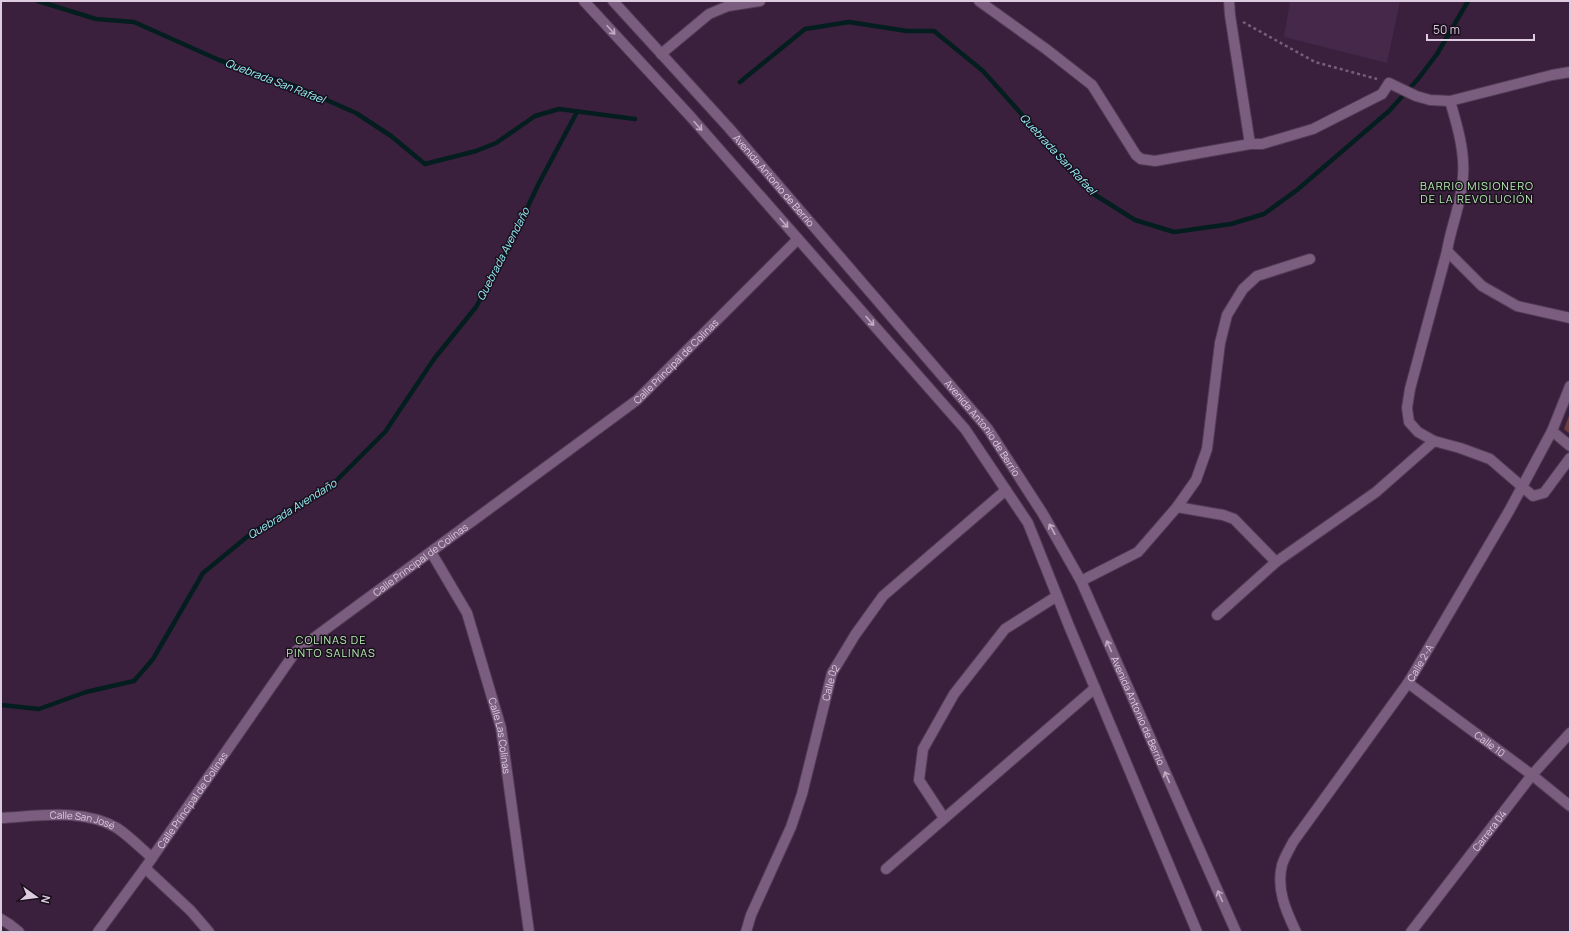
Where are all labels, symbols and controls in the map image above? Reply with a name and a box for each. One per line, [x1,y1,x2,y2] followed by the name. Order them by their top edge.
[1427,16,1534,42] scale bar
[1433,21,1460,38] text: 50 m
[606,25,615,35] one-way arrow
[223,55,329,107] water label: Quebrada San Rafael
[1017,110,1101,198] water label: Quebrada San Rafael
[694,121,703,131] one-way arrow
[730,131,818,230] street label: Avenida Antonio de Berrío
[1420,178,1534,206] district label: BARRIO MISIONERO DE LA REVOLUCIÓN
[473,203,533,303] water label: Quebrada Avendaño
[780,218,789,229] one-way arrow
[630,316,721,407] street label: Calle Principal de Colinas
[865,316,875,326] one-way arrow
[942,377,1024,479] street label: Avenida Antonio de Berrío
[244,474,340,542] water label: Quebrada Avendaño
[370,520,471,599] street label: Calle Principal de Colinas
[1047,523,1055,535] one-way arrow
[286,632,376,660] district label: COLINAS DE PINTO SALINAS
[1105,640,1113,652] one-way arrow
[1403,641,1437,684] street label: Calle 2-A
[1108,654,1168,767] street label: Avenida Antonio de Berrío
[818,662,843,702] street label: Calle 02
[485,696,514,775] street label: Calle Las Colinas
[1472,728,1508,760] street label: Calle 10
[154,749,231,851] street label: Calle Principal de Colinas
[1163,772,1171,784] one-way arrow
[1469,807,1510,854] street label: Carrera 04
[49,808,118,833] street label: Calle San José
[16,877,56,917] north arrow
[1216,891,1223,903] one-way arrow
[38,894,54,905] text: N

